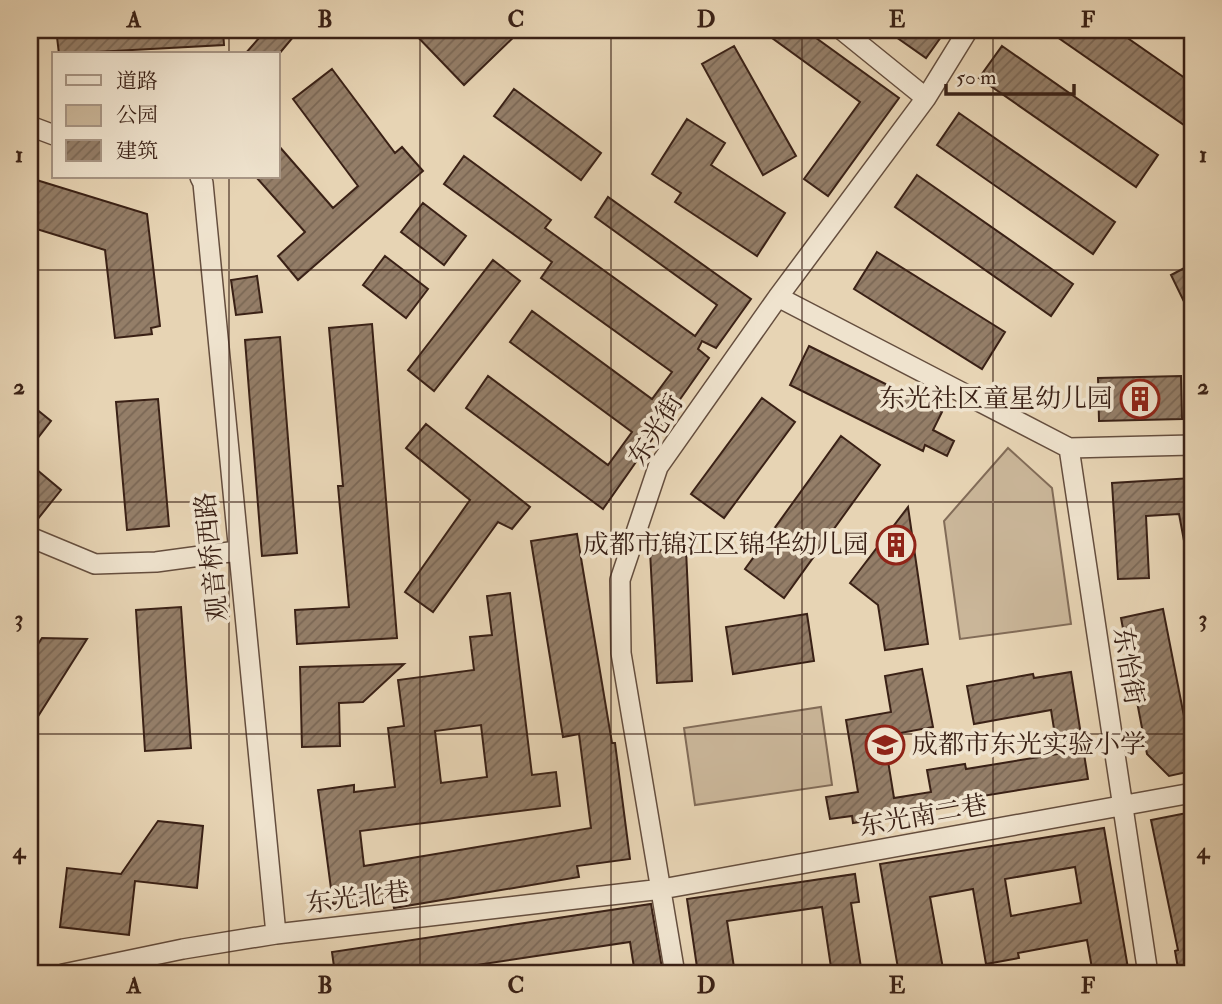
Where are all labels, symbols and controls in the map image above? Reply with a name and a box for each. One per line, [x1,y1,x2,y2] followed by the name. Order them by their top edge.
[126,5,142,34] text: A
[317,5,333,34] text: B
[508,5,524,34] text: C
[697,5,715,34] text: D
[889,5,906,34] text: E
[1081,5,1096,34] text: F
[52,52,280,178] legend
[946,52,1073,96] scale bar
[956,64,997,91] text: 50 m
[116,68,158,95] text: 道路
[116,102,158,129] text: 公园
[116,138,158,165] text: 建筑
[15,140,23,169] text: 1
[1199,140,1207,169] text: 1
[13,372,25,401] text: 2
[1197,372,1209,401] text: 2
[1119,378,1161,420] building icon: 东光社区童星幼儿园
[879,383,1113,415] place label: 东光社区童星幼儿园
[622,388,690,472] street label: 东光街
[189,491,235,623] street label: 观音桥西路
[875,524,917,566] building icon: 成都市锦江区锦华幼儿园
[583,529,869,561] place label: 成都市锦江区锦华幼儿园
[15,604,23,633] text: 3
[1199,604,1207,633] text: 3
[1106,625,1150,707] street label: 东怡街
[864,724,906,766] school or university icon: 成都市东光实验小学
[912,729,1146,761] place label: 成都市东光实验小学
[856,789,990,843] street label: 东光南二巷
[12,836,27,865] text: 4
[1196,836,1211,865] text: 4
[304,876,412,920] street label: 东光北巷
[126,971,142,1000] text: A
[317,971,333,1000] text: B
[508,971,524,1000] text: C
[697,971,715,1000] text: D
[889,971,906,1000] text: E
[1081,971,1096,1000] text: F

